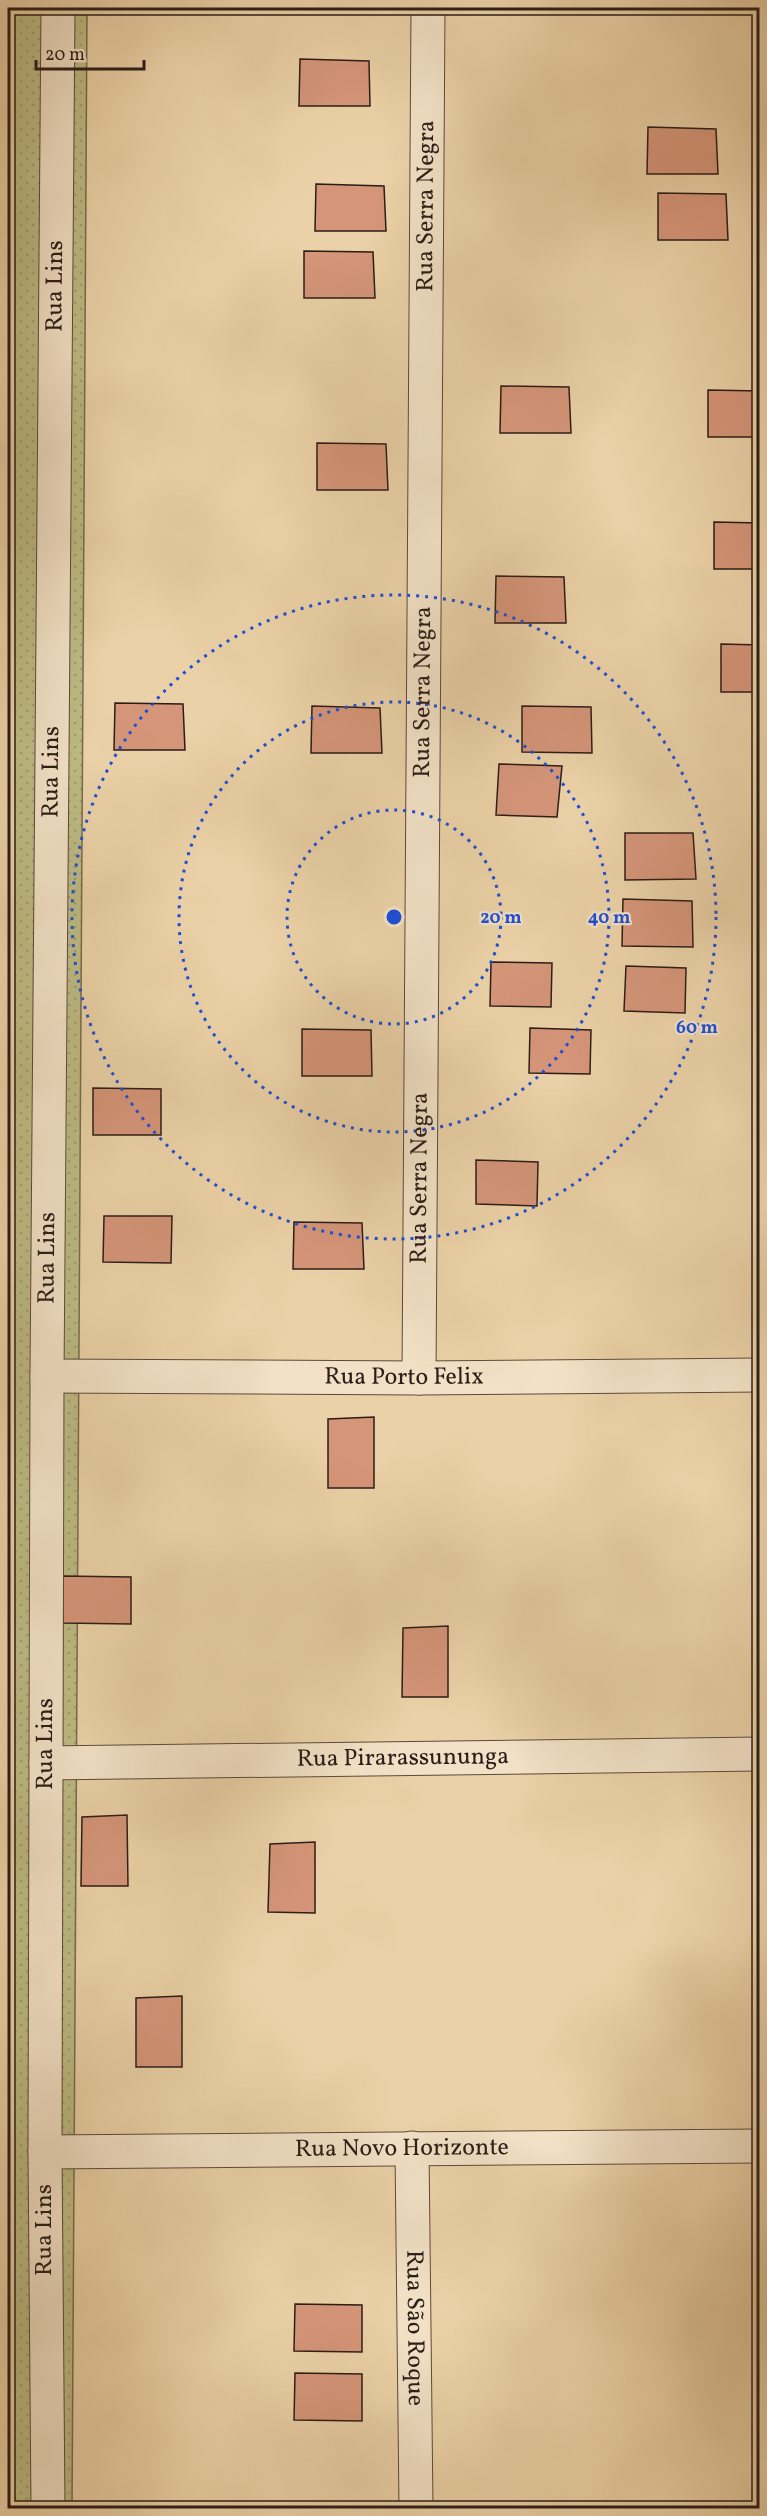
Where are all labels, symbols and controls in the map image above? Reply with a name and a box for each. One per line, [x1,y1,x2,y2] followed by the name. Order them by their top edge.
[36,33,144,71] scale bar
[45,43,85,68] text: 20 m
[409,120,444,292] street label: Rua Serra Negra
[38,240,73,332] street label: Rua Lins
[406,606,441,778] street label: Rua Serra Negra
[34,726,69,818] street label: Rua Lins
[480,906,522,931] text: 20 m
[588,906,630,931] text: 40 m
[384,907,404,927] centre of rings
[676,1016,718,1041] text: 60 m
[403,1092,438,1264] street label: Rua Serra Negra
[31,1212,65,1304] street label: Rua Lins
[324,1360,484,1395] street label: Rua Porto Felix
[29,1698,63,1790] street label: Rua Lins
[297,1740,509,1777] street label: Rua Pirarassununga
[295,2131,509,2167] street label: Rua Novo Horizonte
[28,2184,62,2276] street label: Rua Lins
[396,2250,432,2406] street label: Rua São Roque

